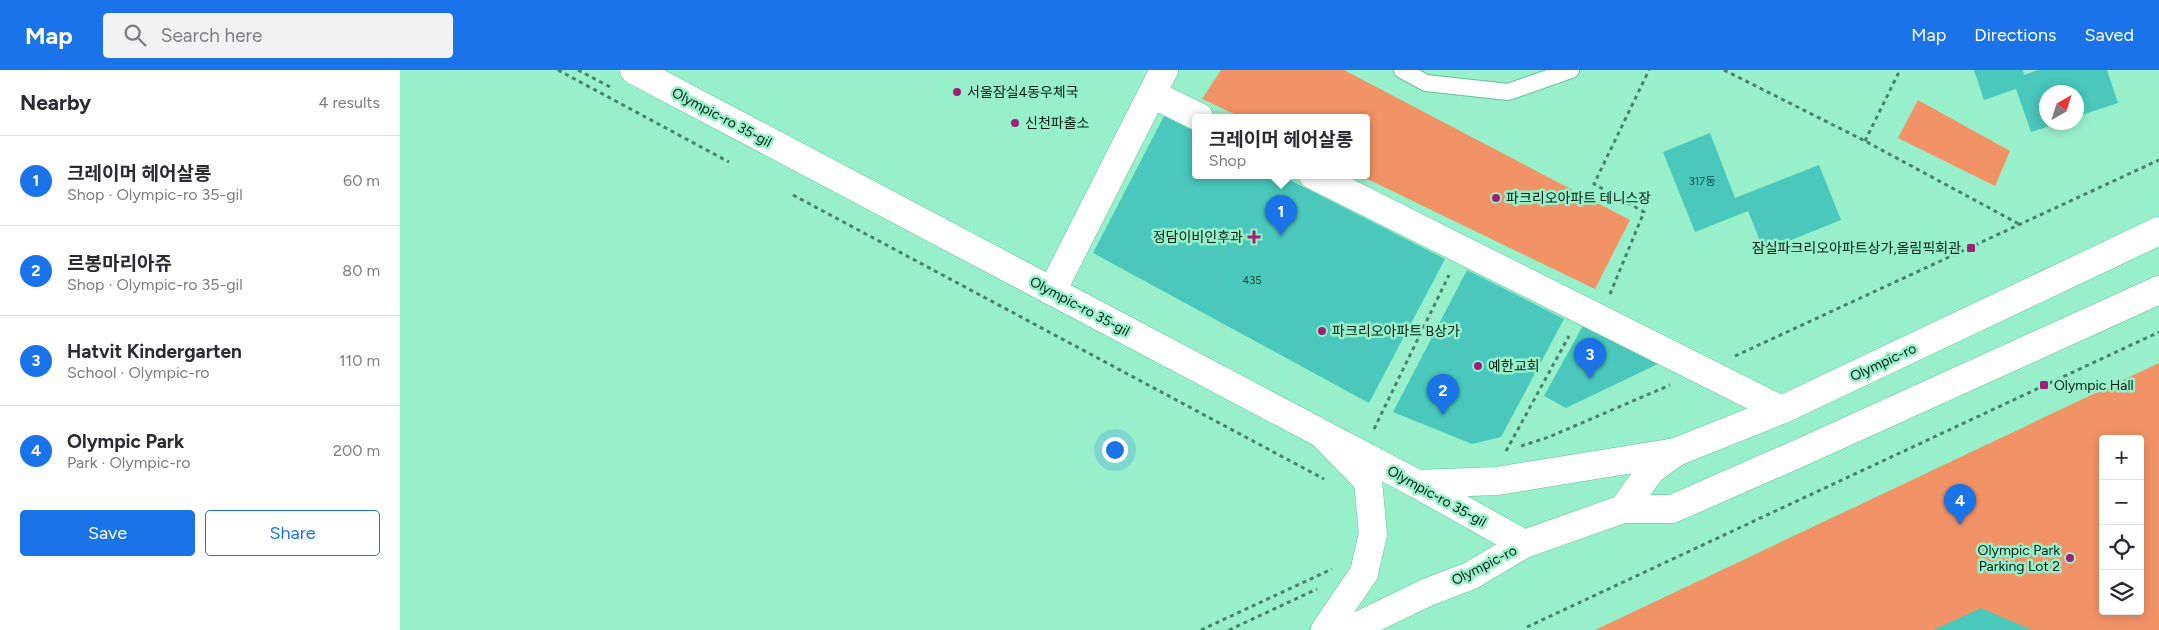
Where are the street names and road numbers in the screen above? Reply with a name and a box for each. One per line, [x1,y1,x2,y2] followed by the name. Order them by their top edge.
[669,84,775,151] street label: Olympic-ro 35-gil
[1027,273,1133,340] street label: Olympic-ro 35-gil
[1847,340,1919,385] street label: Olympic-ro
[1384,462,1489,531] street label: Olympic-ro 35-gil
[1449,542,1520,589] street label: Olympic-ro

